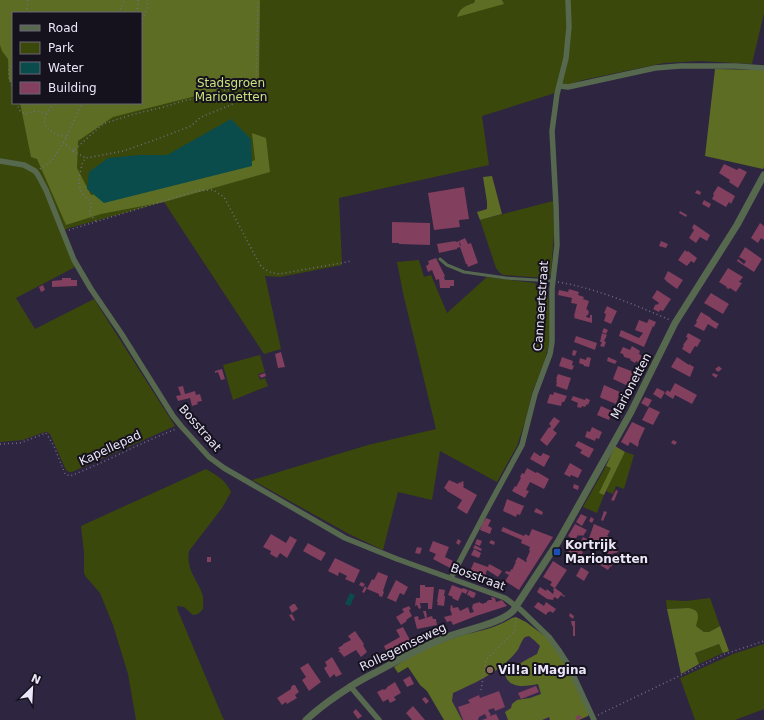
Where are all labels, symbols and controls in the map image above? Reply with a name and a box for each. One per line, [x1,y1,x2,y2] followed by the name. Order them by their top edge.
[12,12,142,104] legend
[48,21,78,35] text: Road
[48,41,74,55] text: Park
[48,61,84,75] text: Water
[195,76,267,104] park label: Stadsgroen Marionetten
[48,81,97,95] text: Building
[531,260,551,352] street label: Cannaertstraat
[608,351,654,421] street label: Marionetten
[176,402,224,454] street label: Bosstraat
[77,428,143,468] street label: Kapellepad
[565,538,648,566] place label: Kortrijk Marionetten
[552,547,562,557] marker: Kortrijk Marionetten
[449,561,508,593] street label: Bosstraat
[358,620,448,674] street label: Rollegemseweg
[498,663,587,677] place label: Vil!a iMagina
[485,665,495,675] marker: Vil!a iMagina
[12,668,52,708] north arrow
[29,672,43,687] text: N

